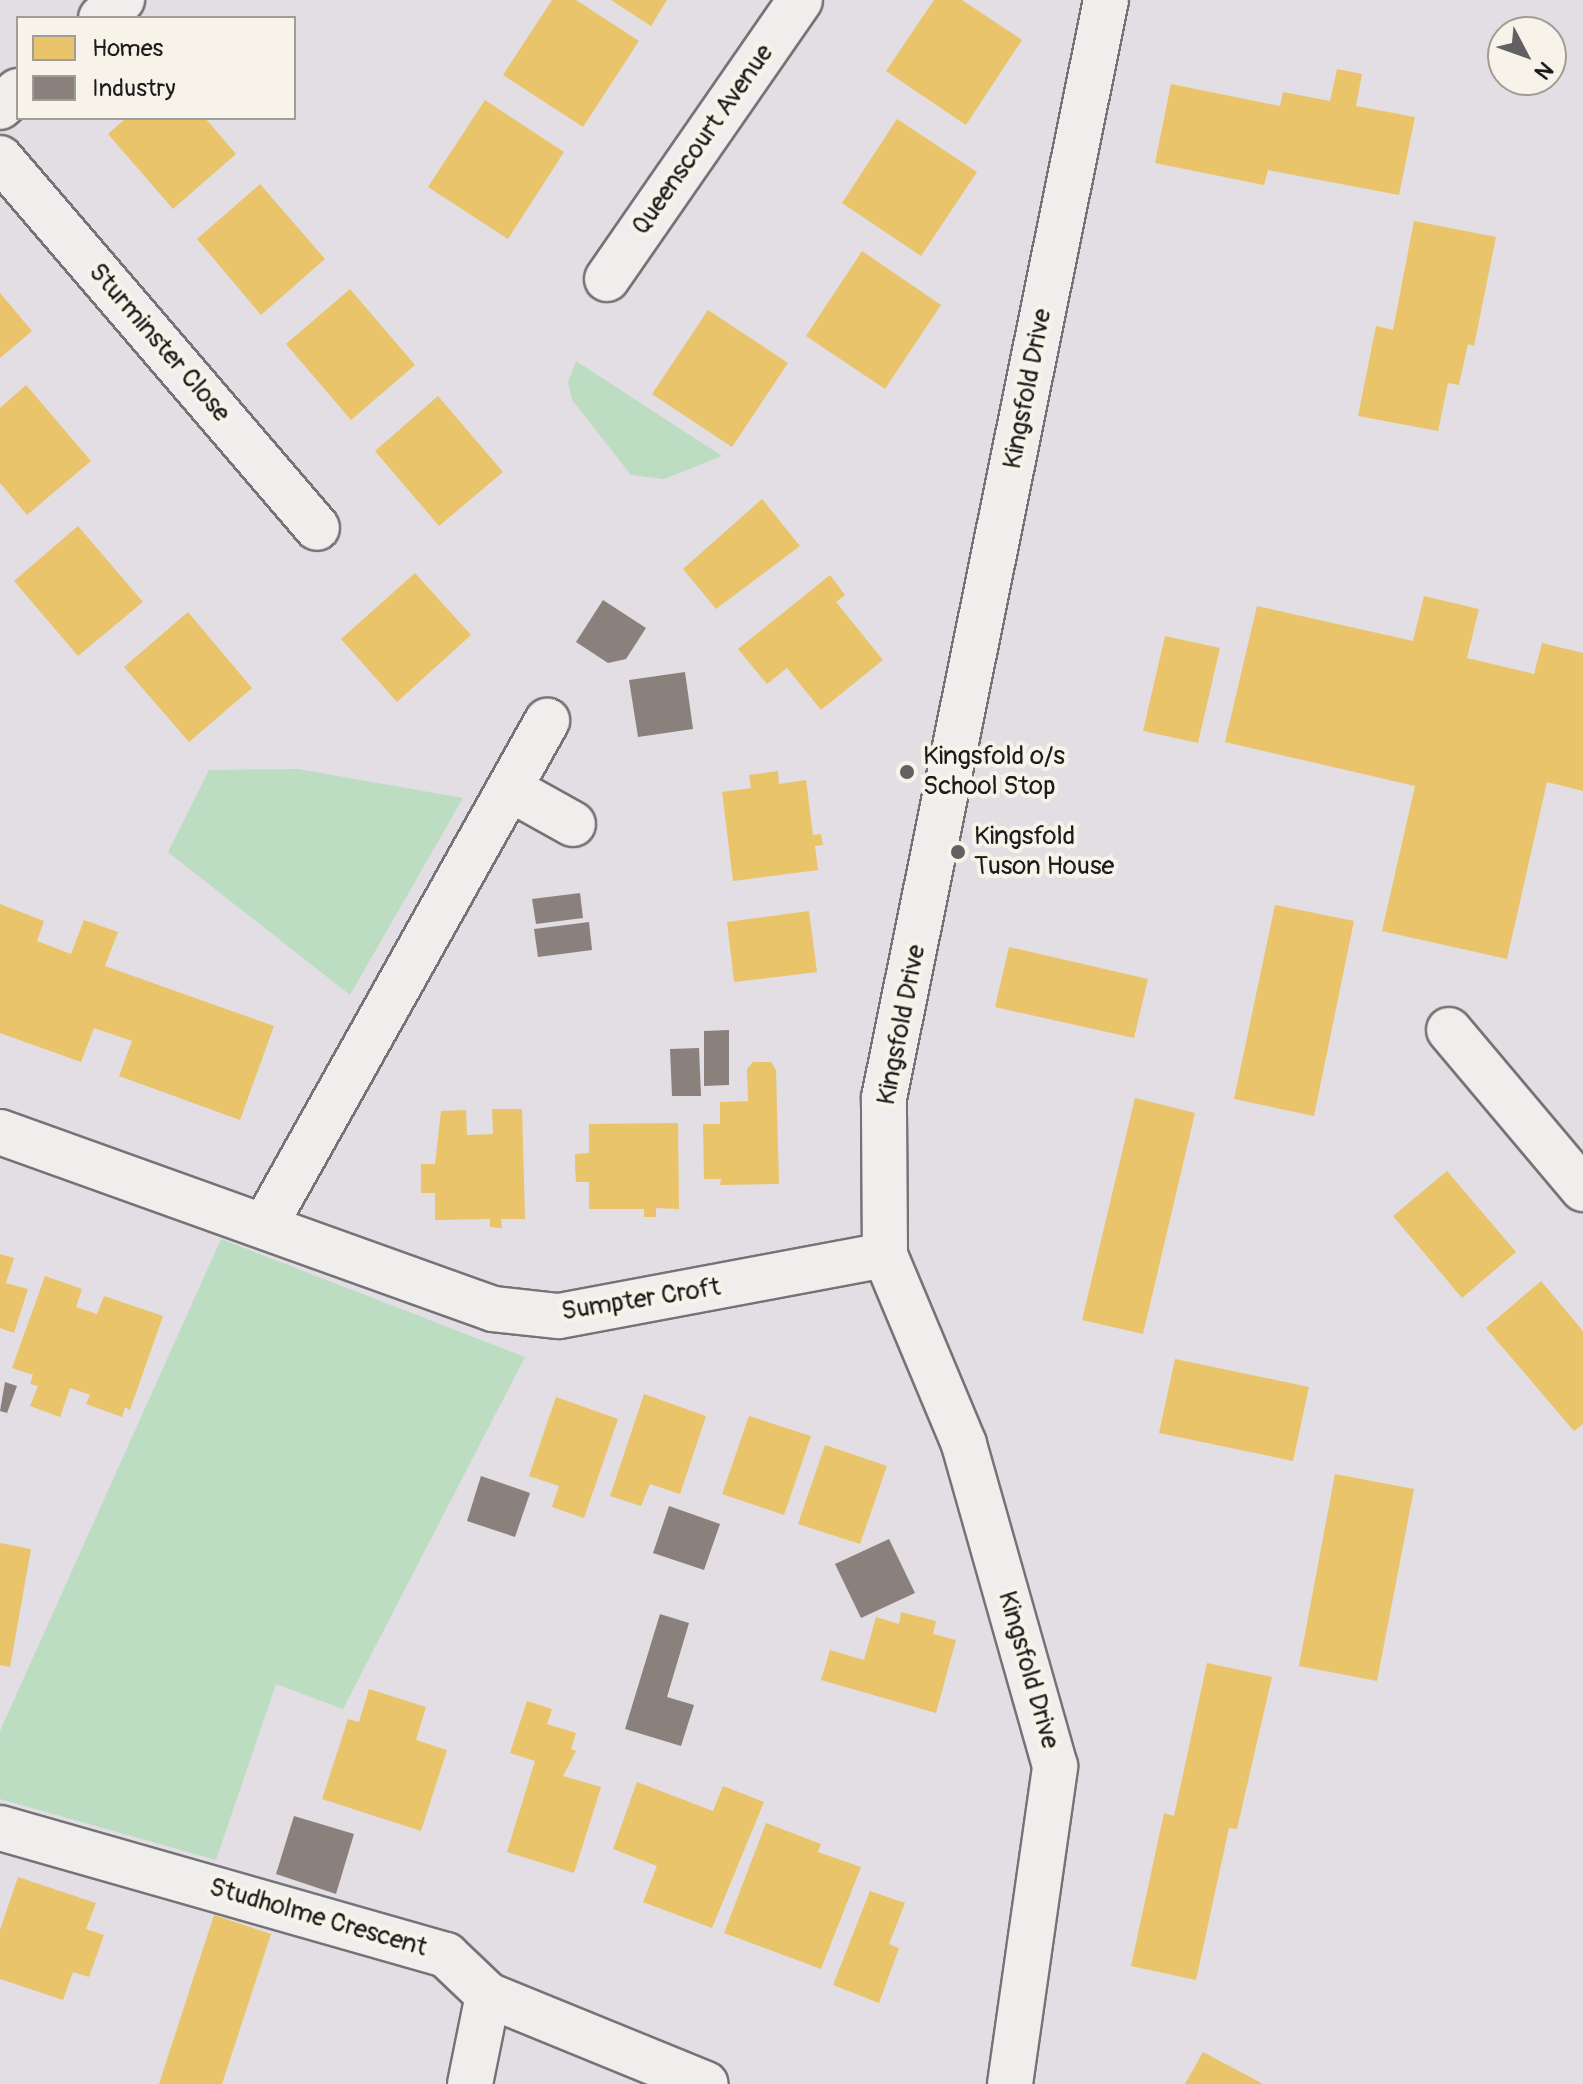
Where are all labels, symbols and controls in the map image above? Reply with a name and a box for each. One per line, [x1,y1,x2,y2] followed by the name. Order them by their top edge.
[16,16,296,120] legend
[1487,16,1567,96] north arrow
[92,34,163,63] text: Homes
[626,39,780,241] street label: Queenscourt Avenue
[1528,56,1559,85] text: N
[92,74,175,103] text: Industry
[82,257,236,429] street label: Sturminster Close
[997,306,1059,472] street label: Kingsfold Drive
[923,741,1065,802] place label: Kingsfold o/s School Stop
[898,763,916,781] marker: Kingsfold o/s School Stop
[974,821,1114,882] place label: Kingsfold Tuson House
[949,843,967,861] marker: Kingsfold Tuson House
[871,942,933,1108] street label: Kingsfold Drive
[559,1272,723,1328] street label: Sumpter Croft
[991,1588,1065,1752] street label: Kingsfold Drive
[206,1872,430,1964] street label: Studholme Crescent

